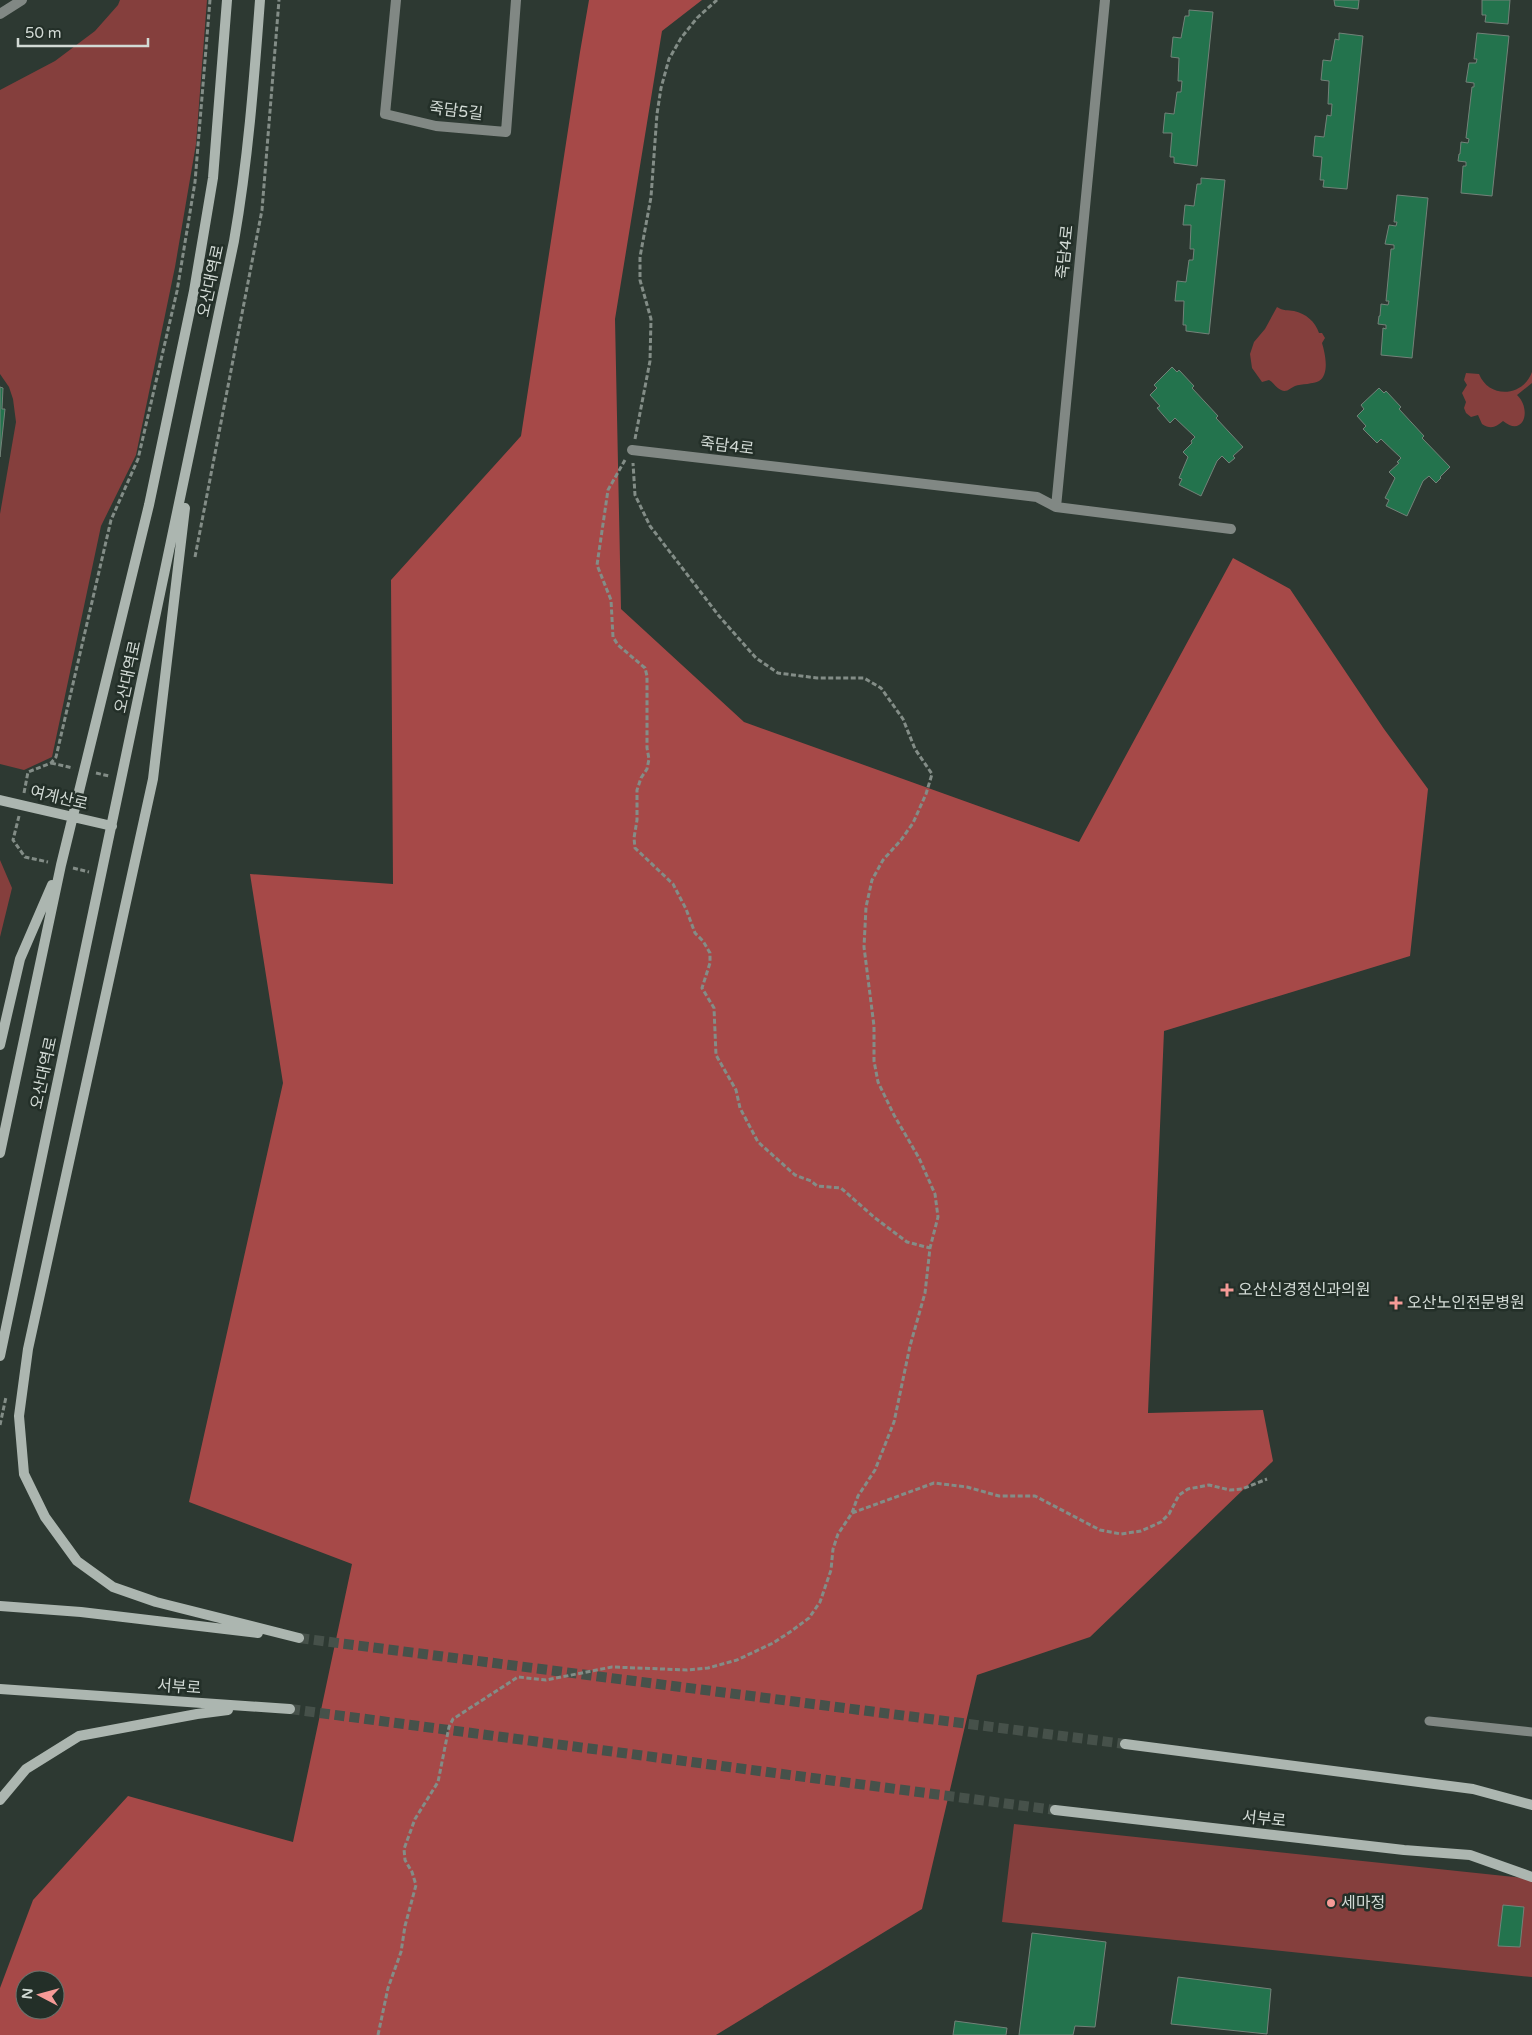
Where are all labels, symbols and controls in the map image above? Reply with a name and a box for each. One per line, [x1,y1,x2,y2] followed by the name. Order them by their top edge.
[18,15,148,47] scale bar
[25,24,62,42] text: 50 m
[428,98,484,124] street label: 죽담5길
[1052,224,1078,280] street label: 죽담4로
[194,243,228,319] street label: 오산대역로
[699,433,755,459] street label: 죽담4로
[111,639,145,715] street label: 오산대역로
[28,782,90,814] street label: 여계산로
[27,1035,61,1111] street label: 오산대역로
[1238,1280,1370,1300] place label: 오산신경정신과의원
[1220,1283,1234,1297] marker: 오산신경정신과의원
[1407,1293,1525,1313] place label: 오산노인전문병원
[1389,1296,1403,1310] marker: 오산노인전문병원
[156,1675,202,1699] street label: 서부로
[1241,1807,1287,1831] street label: 서부로
[1341,1893,1385,1913] place label: 세마정
[1325,1897,1337,1909] marker: 세마정
[15,1970,65,2020] north arrow
[19,1987,37,2000] text: N

